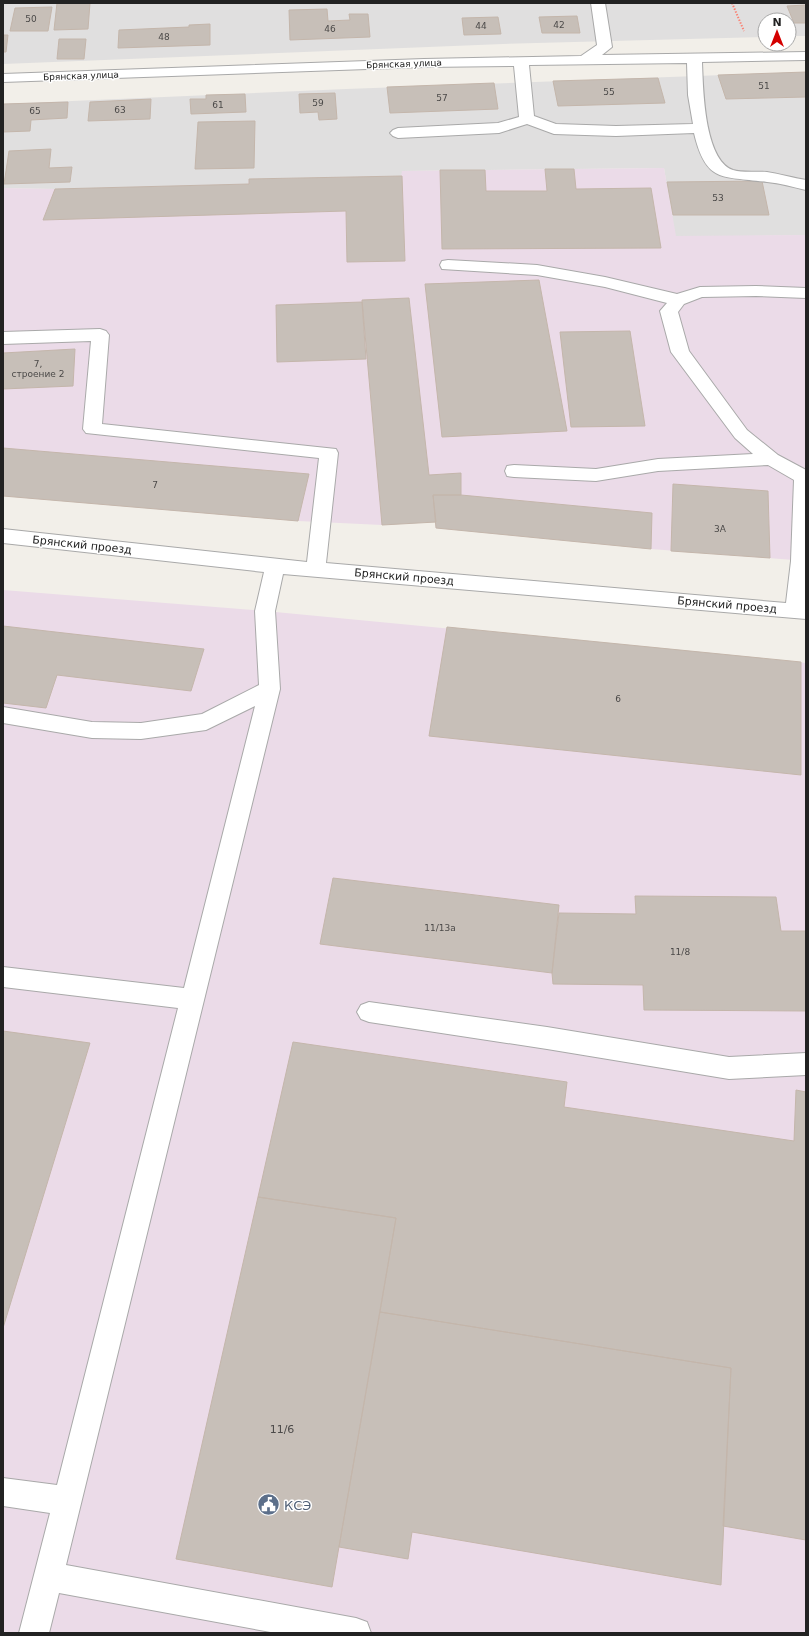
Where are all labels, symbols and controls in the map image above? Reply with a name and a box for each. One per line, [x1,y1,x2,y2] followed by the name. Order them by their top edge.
[757,12,797,52] north arrow
[25,14,37,24] house number: 50
[772,16,782,29] text: N
[553,20,565,30] house number: 42
[475,21,487,31] house number: 44
[324,24,336,34] house number: 46
[158,32,170,42] house number: 48
[366,58,442,70] street label: Брянская улица
[43,70,119,82] street label: Брянская улица
[758,81,770,91] house number: 51
[603,87,615,97] house number: 55
[436,93,448,103] house number: 57
[312,98,324,108] house number: 59
[212,100,224,110] house number: 61
[114,105,126,115] house number: 63
[29,106,41,116] house number: 65
[712,193,724,203] house number: 53
[12,359,64,379] house number: 7, строение 2
[152,480,158,490] house number: 7
[714,524,727,534] house number: 3А
[32,533,133,557] street label: Брянский проезд
[354,566,455,588] street label: Брянский проезд
[677,594,778,616] street label: Брянский проезд
[615,694,621,704] house number: 6
[424,923,456,933] house number: 11/13а
[670,947,690,957] house number: 11/8
[270,1423,294,1436] house number: 11/6
[256,1492,282,1518] public building icon: КСЭ
[284,1498,311,1513] place label: КСЭ

